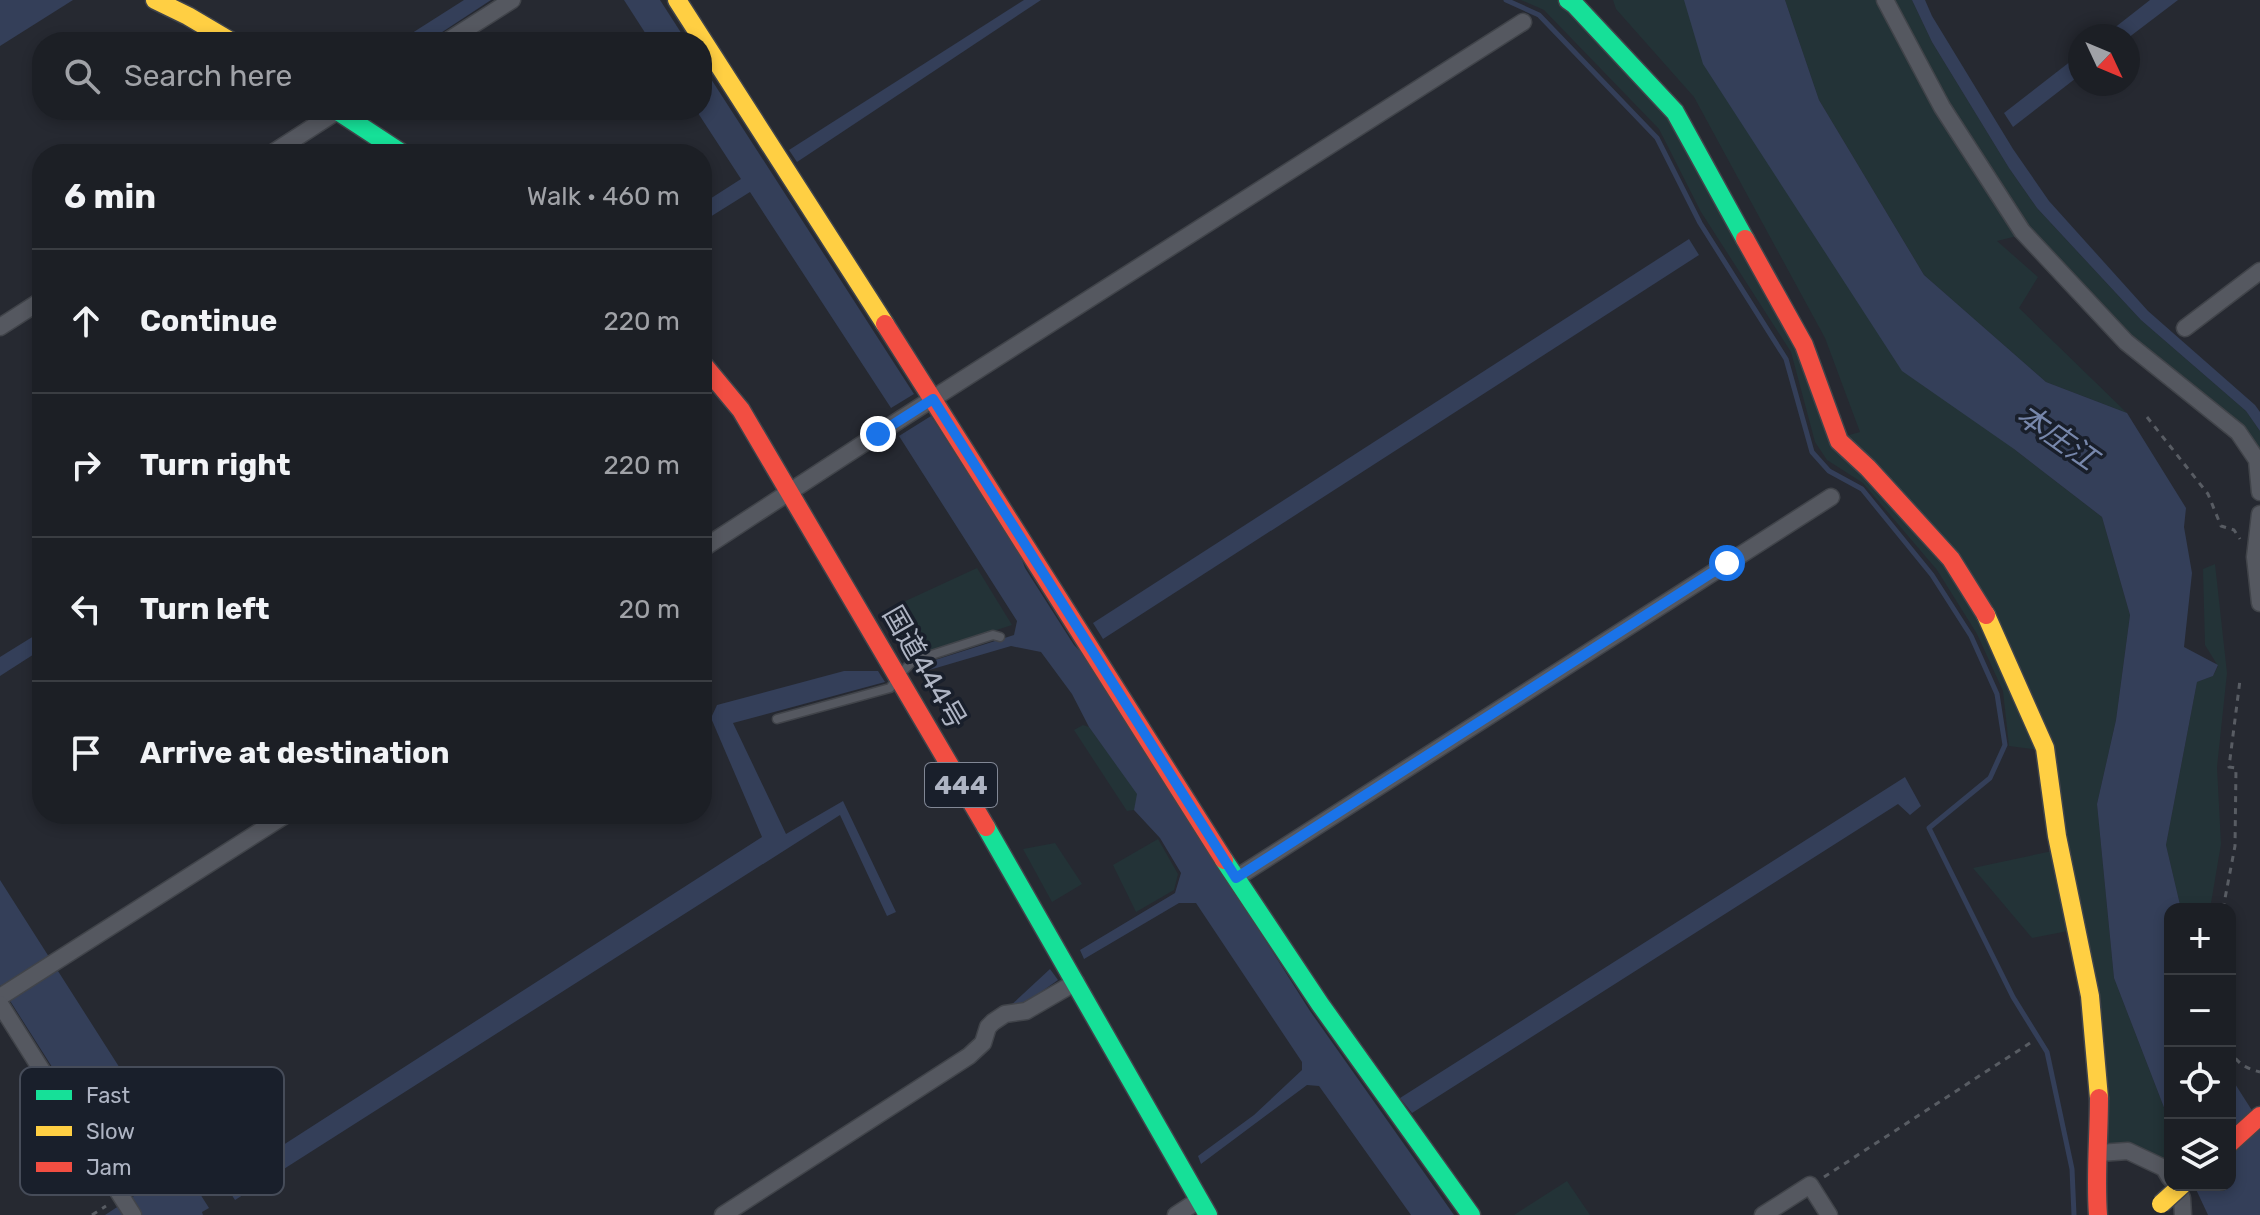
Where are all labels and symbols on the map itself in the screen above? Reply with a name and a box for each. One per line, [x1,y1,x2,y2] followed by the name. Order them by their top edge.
[2068,24,2140,96] north arrow
[2010,396,2107,479] water label: 本庄江
[860,416,896,452] route end
[1709,545,1745,581] route start
[876,600,973,734] street label: 国道444号
[925,763,997,807] road number: 444
[20,1067,284,1195] legend
[86,1082,131,1109] text: Fast
[86,1118,135,1145] text: Slow
[86,1154,132,1181] text: Jam

